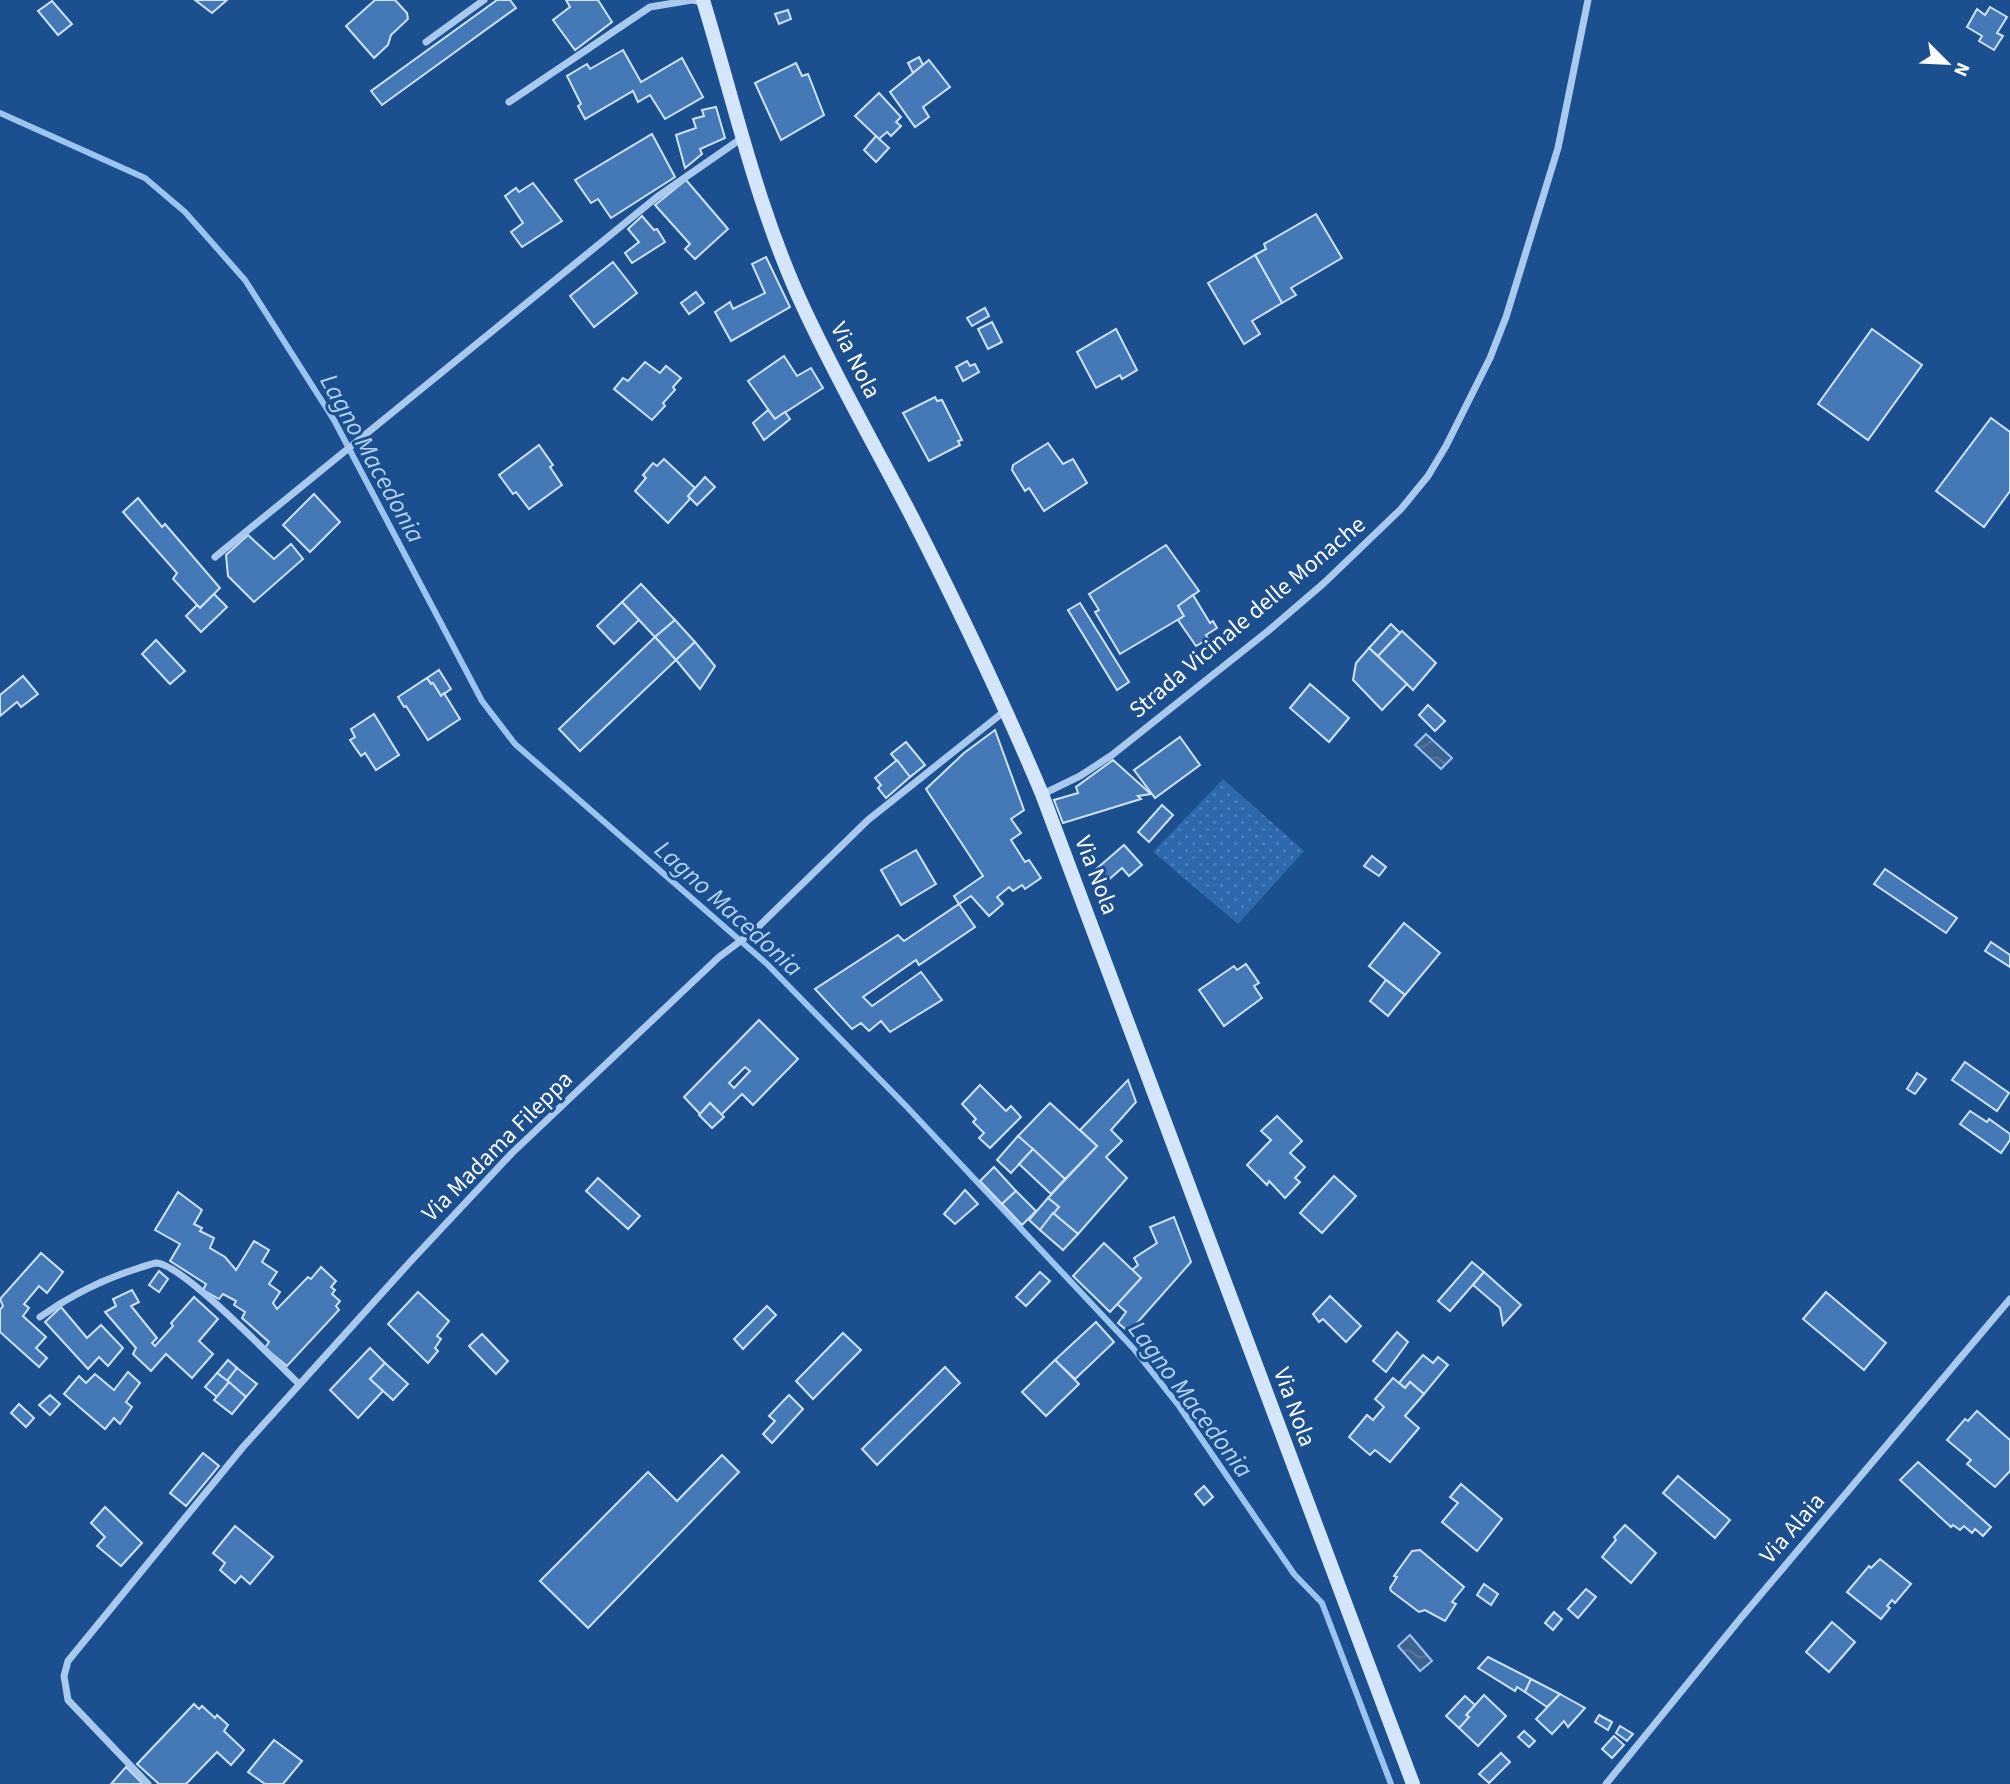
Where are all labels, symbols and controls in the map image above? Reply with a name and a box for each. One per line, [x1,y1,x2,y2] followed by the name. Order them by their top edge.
[1912,28,1982,98] north arrow
[1946,58,1976,81] text: N
[821,316,890,405] street label: Via Nola
[311,367,434,550] water label: Lagno Macedonia
[1121,508,1373,727] street label: Strada Vicinale delle Monache
[1066,831,1128,920] street label: Via Nola
[646,832,811,985] water label: Lagno Macedonia
[414,1063,581,1230] street label: Via Madama Fileppa
[1119,1313,1262,1486] water label: Lagno Macedonia
[1264,1363,1325,1452] street label: Via Nola
[1751,1485,1833,1572] street label: Via Alaia

